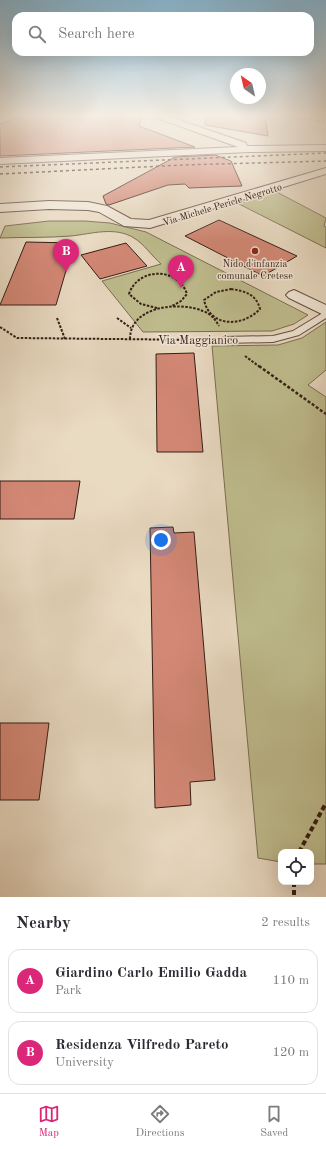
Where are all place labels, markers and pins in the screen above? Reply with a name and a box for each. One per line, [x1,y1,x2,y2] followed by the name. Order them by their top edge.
[53,239,79,272] pin: B
[250,246,260,256] marker: Nido d'infanzia comunale Cretese
[168,255,194,288] pin: A
[217,259,293,281] place label: Nido d'infanzia comunale Cretese

